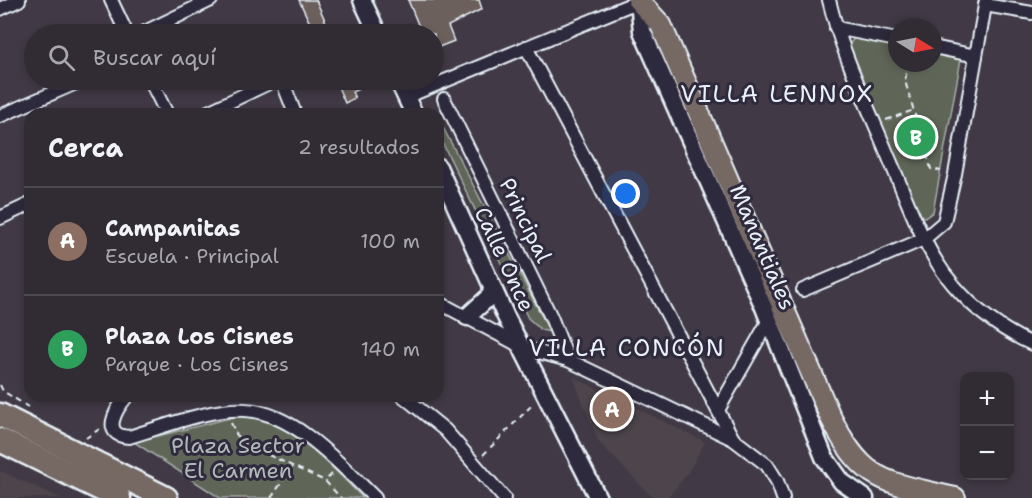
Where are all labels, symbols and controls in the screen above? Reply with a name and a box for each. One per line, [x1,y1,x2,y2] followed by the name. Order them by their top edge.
[888,18,942,72] north arrow
[24,24,444,90] search box
[45,41,78,74] icon: search
[93,43,216,72] text: Buscar aquí
[680,78,874,110] district label: VILLA LENNOX
[896,114,936,160] pin: B
[48,130,123,165] text: Cerca
[298,134,420,160] text: 2 resultados
[493,173,559,268] street label: Principal
[611,179,640,208] your location
[723,180,802,314] street label: Manantiales
[468,202,541,316] street label: Calle Once
[105,214,240,243] text: Campanitas
[60,228,75,254] text: A
[360,228,420,254] text: 100 m
[105,243,279,269] text: Escuela · Principal
[105,322,294,351] text: Plaza Los Cisnes
[529,332,725,364] district label: VILLA CONCÓN
[61,336,74,362] text: B
[361,336,420,362] text: 140 m
[105,351,289,377] text: Parque · Los Cisnes
[960,372,1014,480] map controls
[960,372,1014,426] button: +
[592,386,632,432] pin: A
[960,426,1014,480] button: −
[171,431,305,485] park label: Plaza Sector El Carmen

